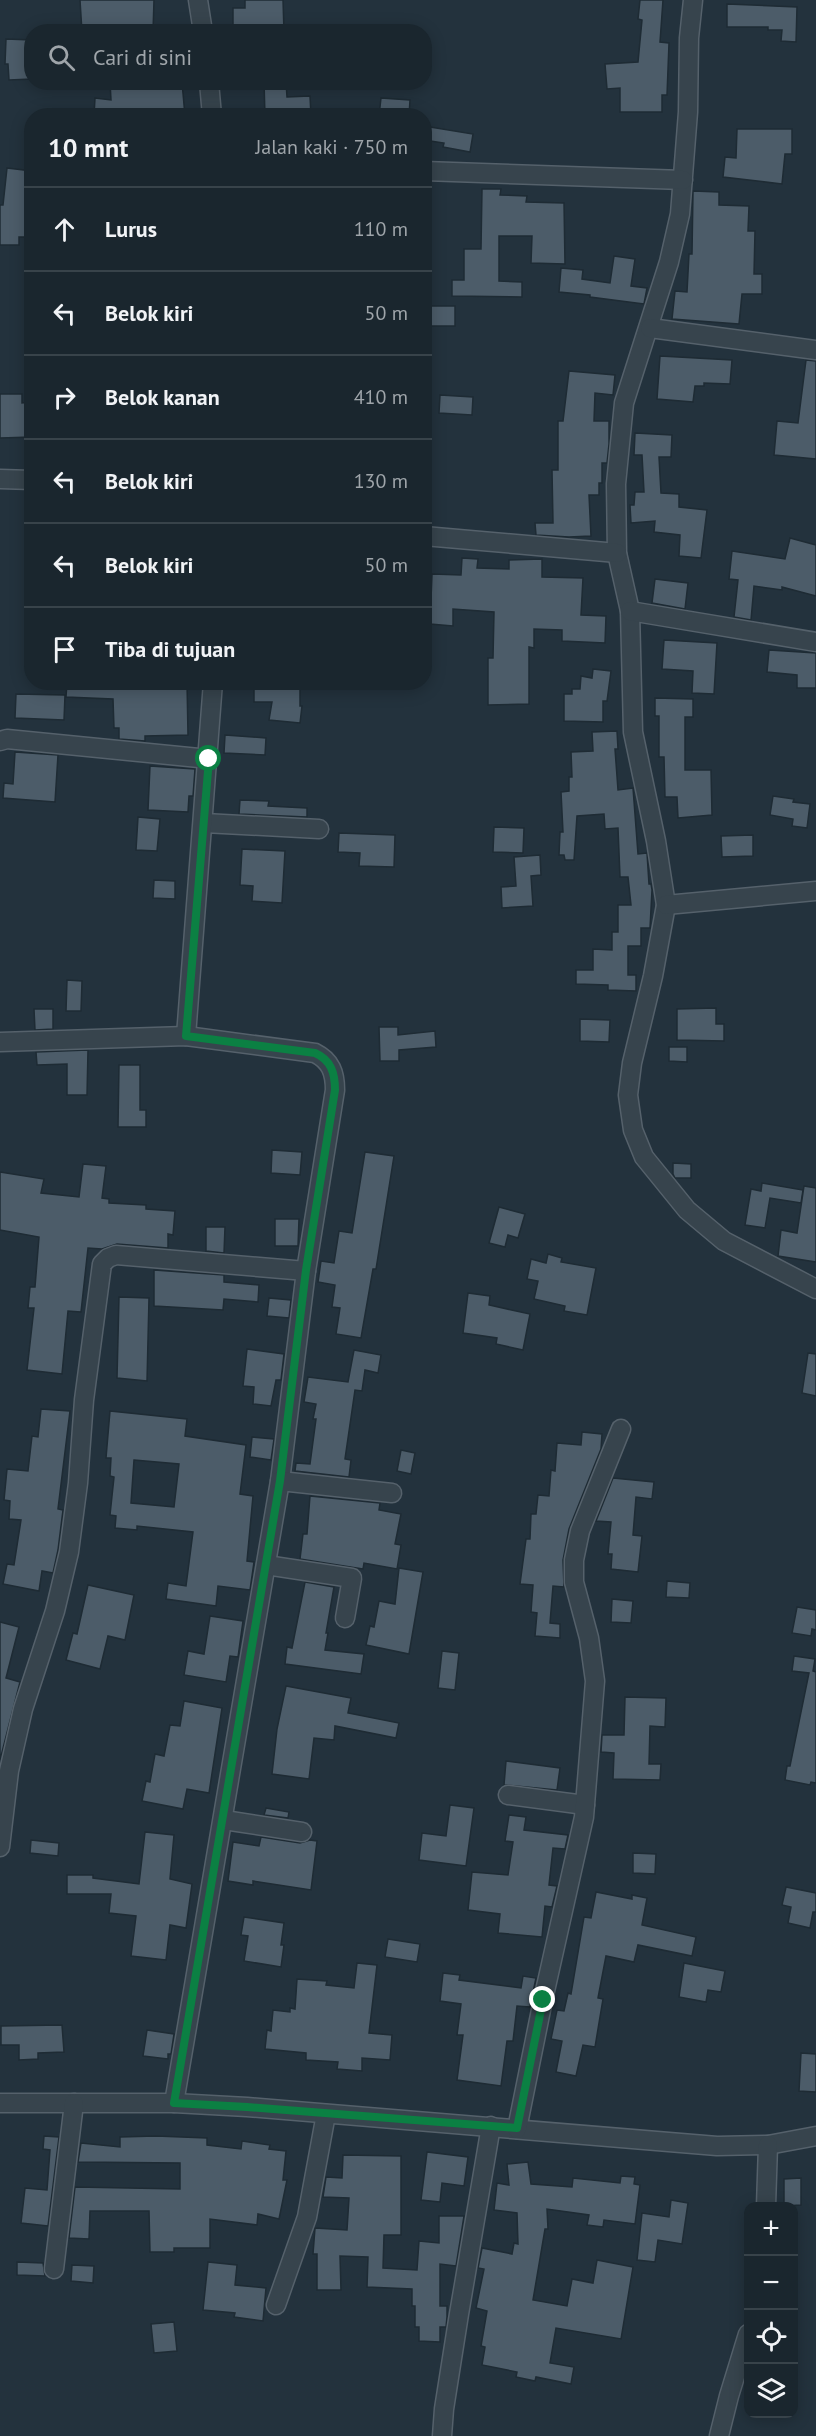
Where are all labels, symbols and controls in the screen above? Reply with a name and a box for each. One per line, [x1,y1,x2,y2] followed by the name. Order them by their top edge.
[24,24,432,90] search box
[45,41,78,74] icon: search
[93,43,192,71] text: Cari di sini
[48,131,128,164] text: 10 mnt
[255,134,408,160] text: Jalan kaki · 750 m
[48,213,81,246] icon: ahead
[105,215,157,243] text: Lurus
[354,216,408,242] text: 110 m
[48,297,81,330] icon: left
[105,299,194,327] text: Belok kiri
[365,300,408,326] text: 50 m
[48,381,81,414] icon: right
[105,383,220,411] text: Belok kanan
[354,384,408,410] text: 410 m
[48,465,81,498] icon: left
[105,467,194,495] text: Belok kiri
[354,468,408,494] text: 130 m
[48,549,81,582] icon: left
[105,551,194,579] text: Belok kiri
[365,552,408,578] text: 50 m
[48,633,81,666] icon: arrive
[105,635,235,663] text: Tiba di tujuan
[195,745,221,771] route start
[529,1986,555,2012] route end
[744,2202,798,2418] map controls
[744,2202,798,2256] button: +
[744,2256,798,2310] button: −
[744,2310,798,2364] button: locate
[744,2364,798,2418] button: layers

